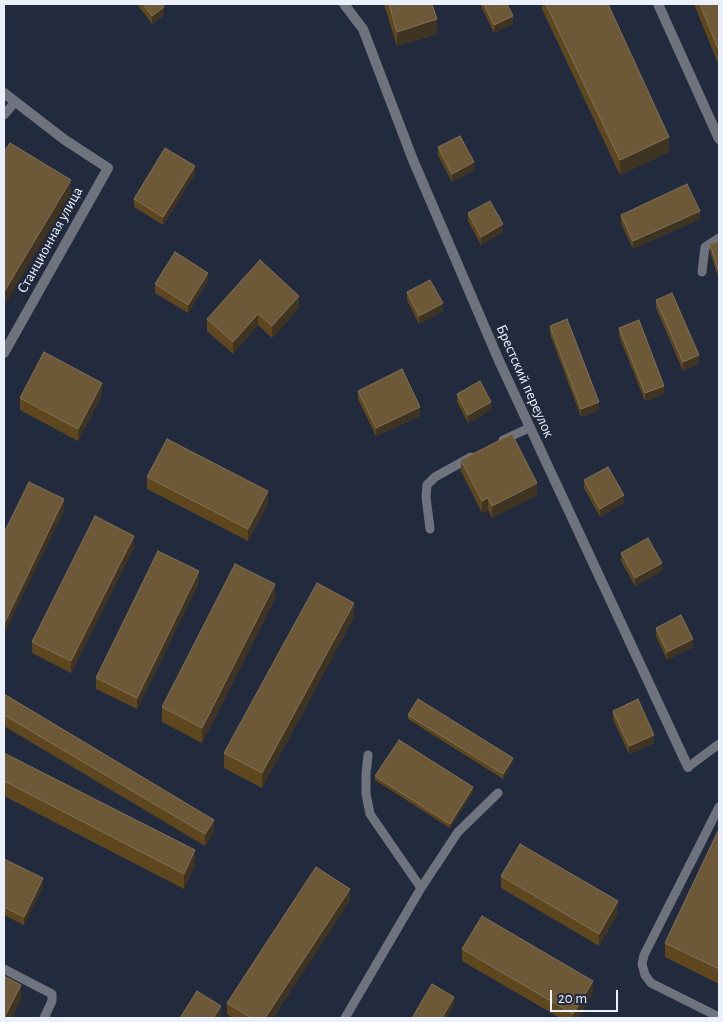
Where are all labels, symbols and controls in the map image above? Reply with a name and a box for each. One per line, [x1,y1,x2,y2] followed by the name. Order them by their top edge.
[13,184,87,296] street label: Станционная улица
[492,322,558,440] street label: Брестский переулок
[553,980,620,1012] scale bar
[558,991,587,1006] text: 20 m

